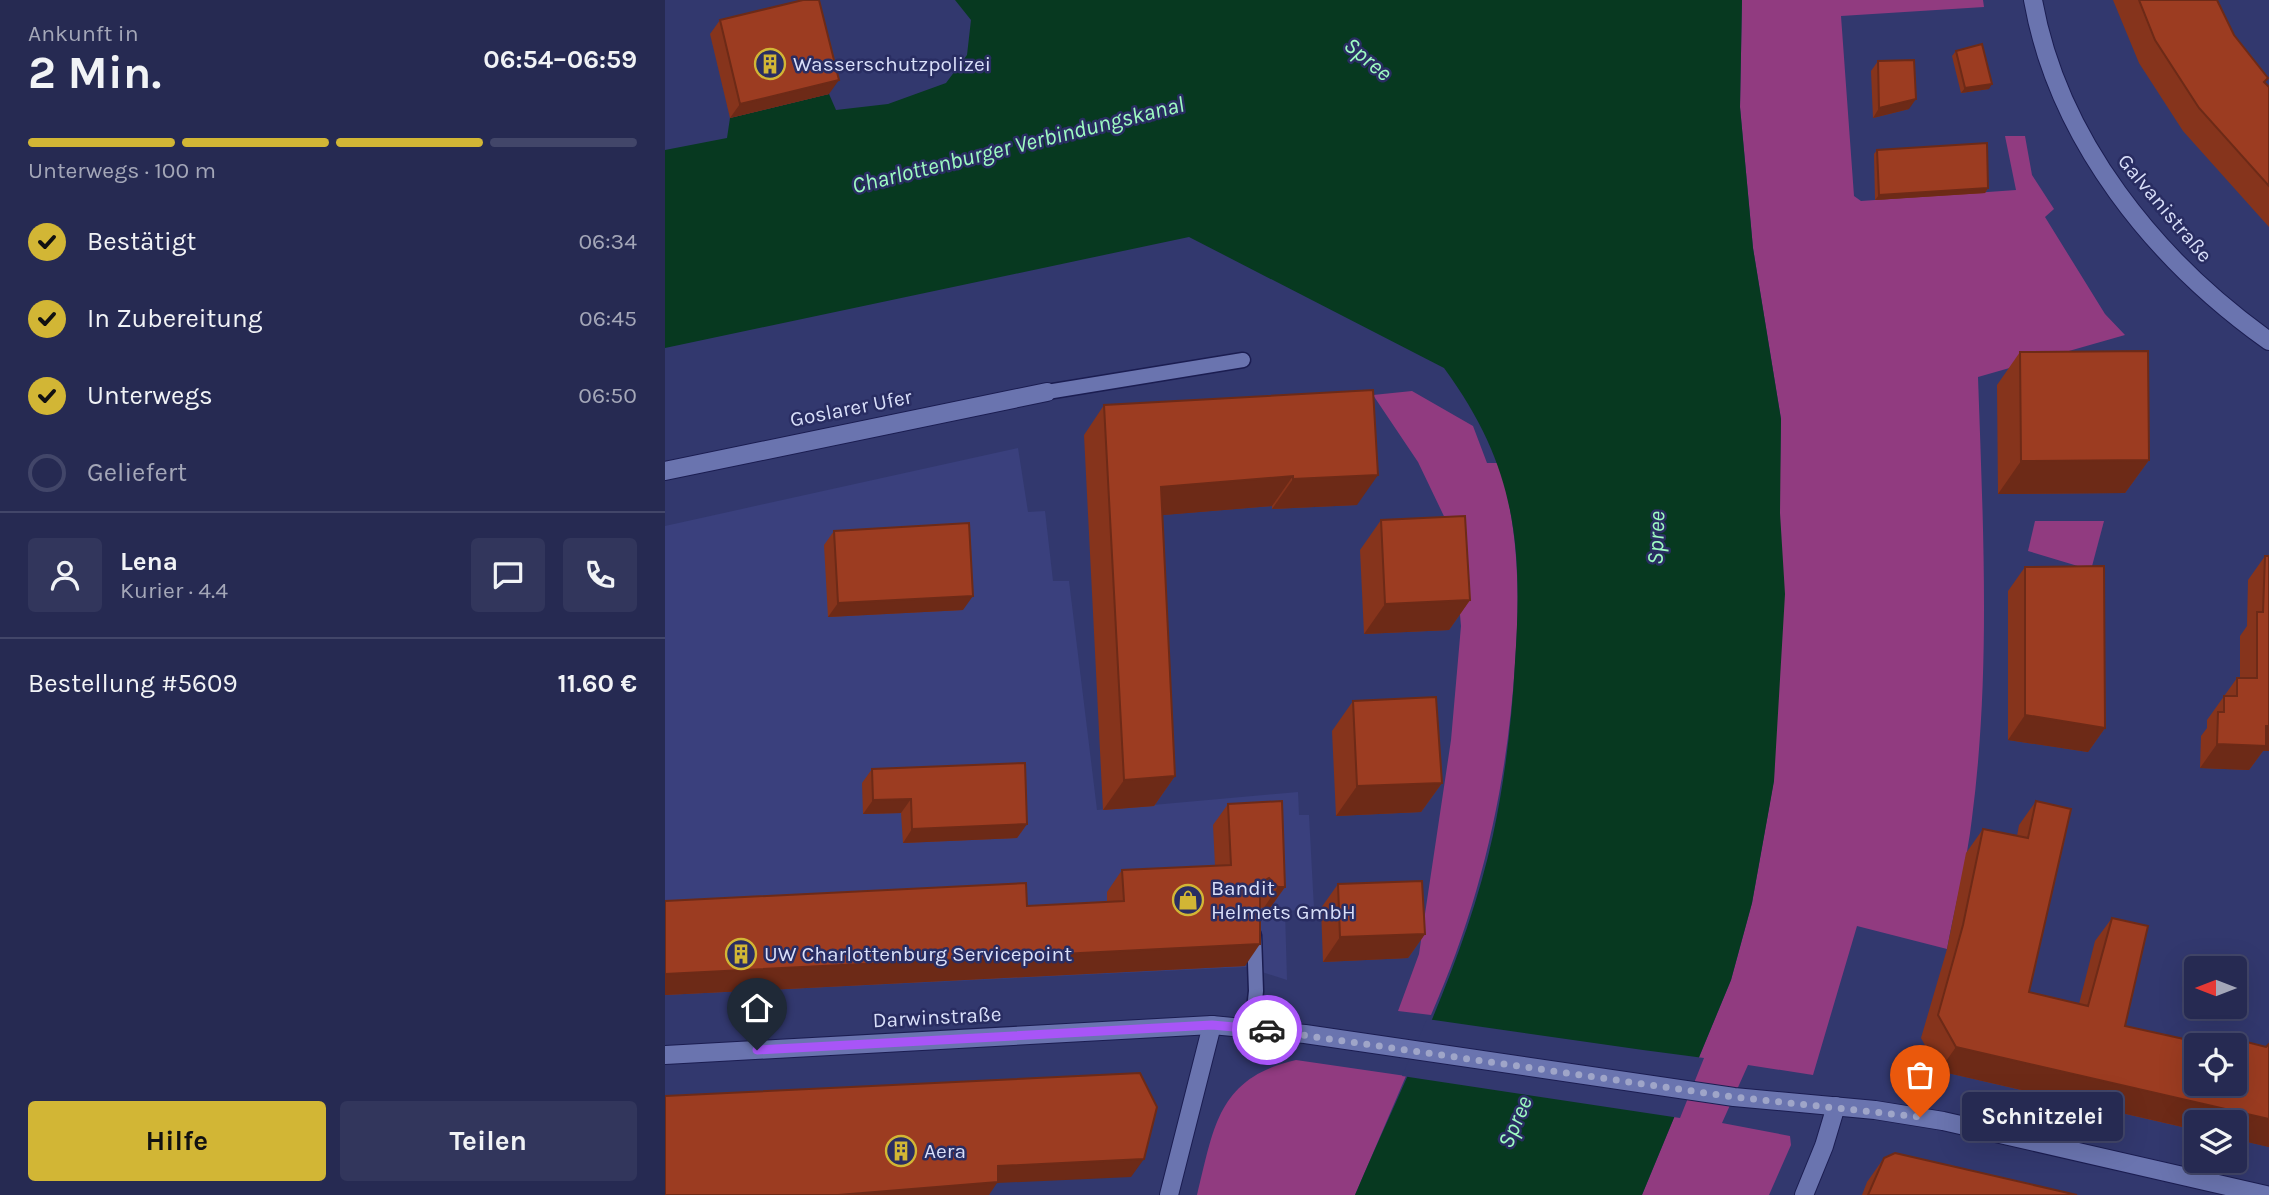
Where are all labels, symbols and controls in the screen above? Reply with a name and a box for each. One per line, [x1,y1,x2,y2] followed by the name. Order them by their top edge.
[28,20,139,47] text: Ankunft in
[1339,31,1398,87] water label: Spree
[483,44,637,75] text: 06:54–06:59
[28,46,161,100] text: 2 Min.
[753,47,787,81] building icon: Wasserschutzpolizei
[793,52,991,76] place label: Wasserschutzpolizei
[849,91,1187,199] water label: Charlottenburger Verbindungskanal
[2113,149,2217,267] street label: Galvanistraße
[28,157,216,184] text: Unterwegs · 100 m
[28,223,66,261] icon: check
[87,226,196,257] text: Bestätigt
[578,228,637,255] text: 06:34
[28,300,66,338] icon: check
[87,303,262,334] text: In Zubereitung
[579,305,637,332] text: 06:45
[28,377,66,415] icon: check
[87,380,213,411] text: Unterwegs
[578,382,637,409] text: 06:50
[788,384,914,432] street label: Goslarer Ufer
[87,457,187,488] text: Geliefert
[1642,510,1670,565] water label: Spree
[28,538,102,612] button: person
[471,538,545,612] button: chat
[563,538,637,612] button: phone
[120,546,178,577] text: Lena
[120,577,228,604] text: Kurier · 4.4
[28,668,237,699] text: Bestellung #5609
[558,668,637,699] text: 11.60 €
[1211,876,1356,924] place label: Bandit Helmets GmbH
[1171,883,1205,917] shop icon: Bandit Helmets GmbH
[724,937,758,971] building icon: UW Charlottenburg Servicepoint
[764,942,1072,966] place label: UW Charlottenburg Servicepoint
[2184,956,2247,1018] north arrow
[2184,956,2247,1173] map controls
[727,978,787,1050] pin
[738,989,776,1027] icon: home
[1232,995,1302,1065] courier
[872,1002,1002,1032] street label: Darwinstraße
[1248,1011,1286,1049] icon: car
[2184,1033,2247,1096] button: locate
[1890,1045,1950,1117] pin
[1901,1056,1939,1094] icon: bag
[1492,1092,1538,1152] water label: Spree
[1962,1092,2123,1142] callout: Schnitzelei
[28,1101,326,1181] button: Hilfe
[340,1101,637,1181] button: Teilen
[1981,1103,2104,1130] text: Schnitzelei
[2184,1110,2247,1173] button: layers
[884,1134,918,1168] building icon: Aera
[924,1139,966,1163] place label: Aera

